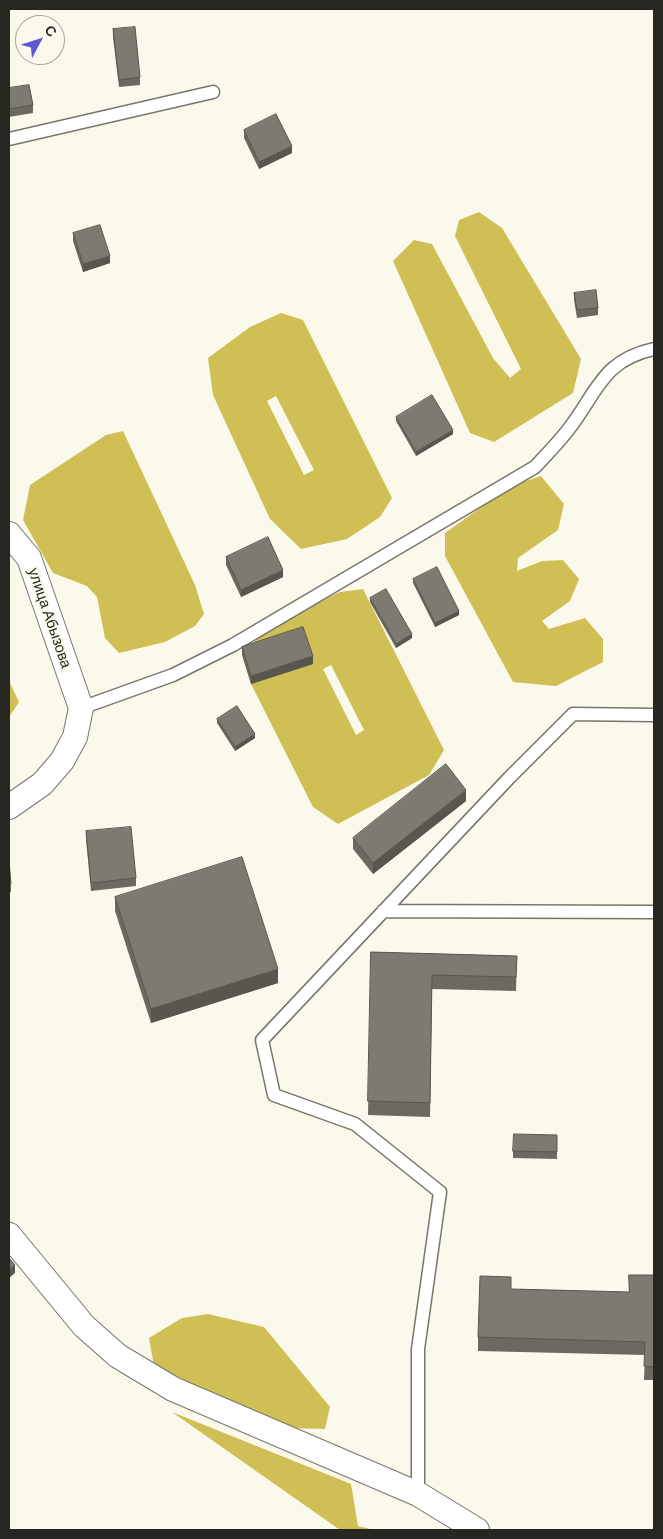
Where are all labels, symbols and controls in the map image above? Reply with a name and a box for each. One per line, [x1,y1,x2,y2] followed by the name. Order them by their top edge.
[15,15,65,65] north arrow
[41,21,61,40] text: С
[24,566,76,670] street label: улица Абызова

